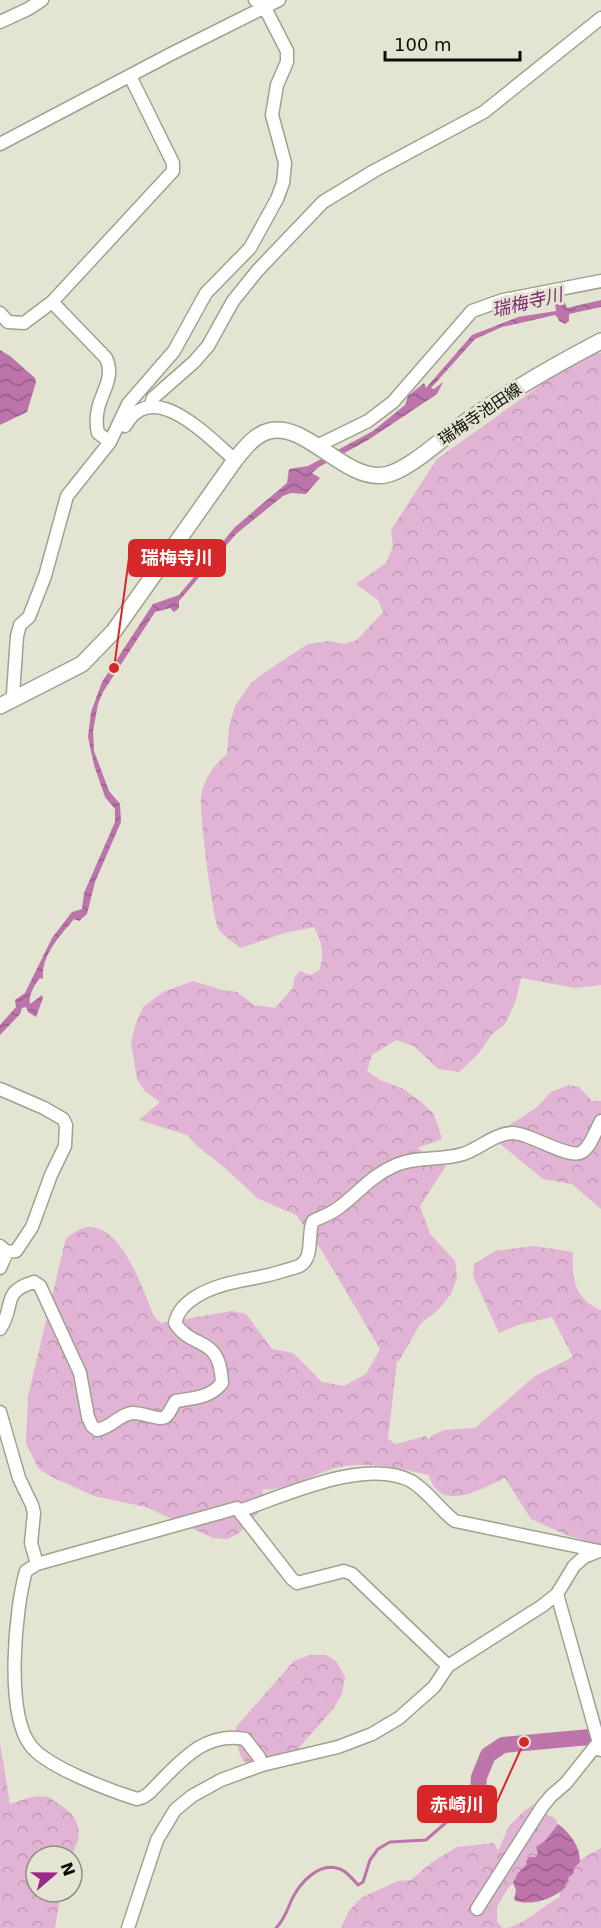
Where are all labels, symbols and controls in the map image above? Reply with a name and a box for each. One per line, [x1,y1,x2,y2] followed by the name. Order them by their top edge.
[385,24,520,62] scale bar
[394,34,452,55] text: 100 m
[490,283,566,320] water label: 瑞梅寺川
[435,379,525,449] street label: 瑞梅寺池田線
[129,540,225,576] callout: 瑞梅寺川
[141,547,213,568] text: 瑞梅寺川
[418,1786,496,1822] callout: 赤崎川
[430,1794,484,1815] text: 赤崎川
[24,1844,84,1904] north arrow
[56,1859,79,1879] text: N

